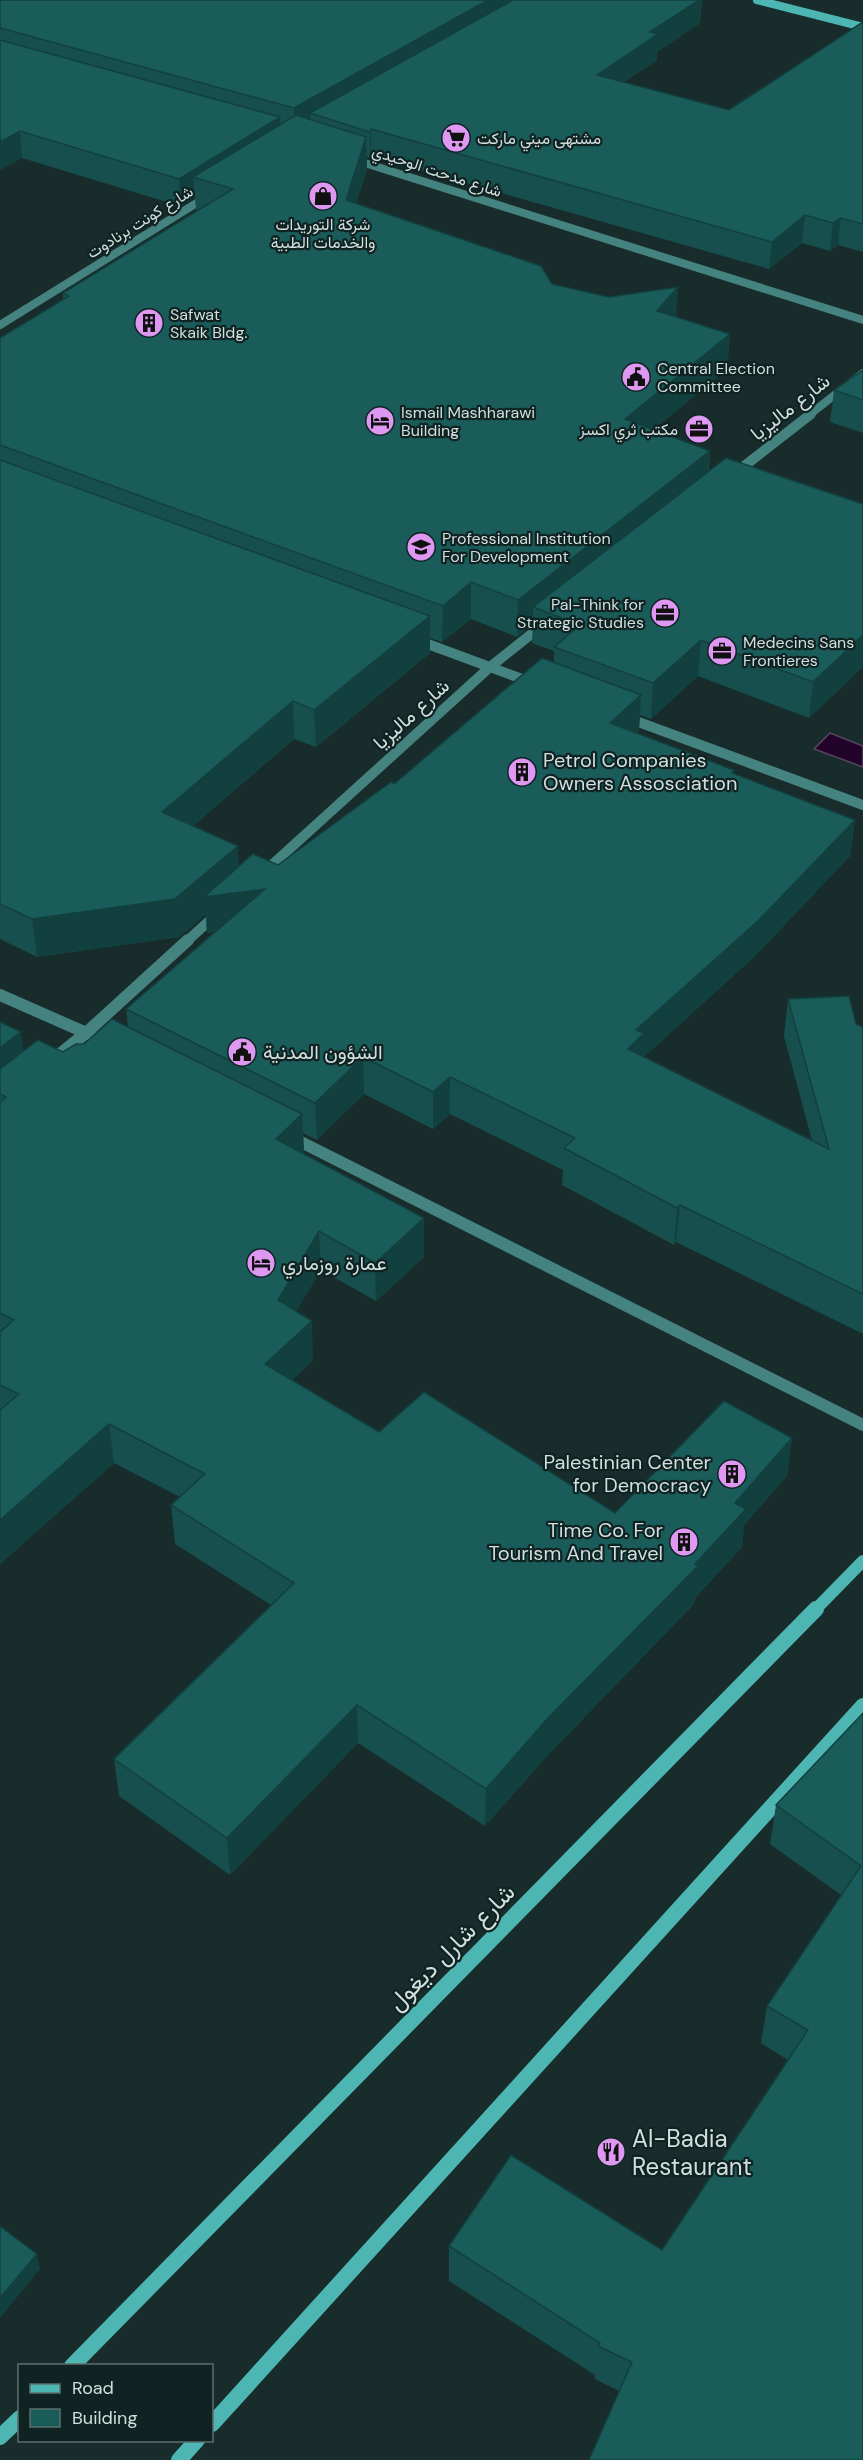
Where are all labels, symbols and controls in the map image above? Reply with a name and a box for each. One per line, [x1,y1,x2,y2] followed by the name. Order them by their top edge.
[440,122,472,154] supermarket icon: مشتهى ميني ماركت
[477,128,601,152] place label: مشتهى ميني ماركت
[369,140,504,205] street label: شارع مدحت الوحيدي
[307,180,339,212] shop icon: شركة التوريدات والخدمات الطبية
[83,181,198,264] street label: شارع كونت برنادوت
[271,214,375,253] place label: شركة التوريدات والخدمات الطبية
[170,304,248,343] place label: Safwat Skaik Bldg.
[133,307,165,339] building icon: Safwat Skaik Bldg.
[657,358,775,397] place label: Central Election Committee
[620,361,652,393] public building icon: Central Election Committee
[745,368,836,447] street label: شارع ماليزيا
[401,402,535,441] place label: Ismail Mashharawi Building
[364,405,396,437] hotel icon: Ismail Mashharawi Building
[683,413,715,445] office icon: مكتب ثري اكسز
[578,419,678,443] place label: مكتب ثري اكسز
[442,528,611,567] place label: Professional Institution For Development
[405,531,437,563] school or university icon: Professional Institution For Development
[517,594,644,633] place label: Pal-Think for Strategic Studies
[649,597,681,629] office icon: Pal-Think for Strategic Studies
[743,632,854,671] place label: Medecins Sans Frontieres
[706,635,738,667] office icon: Medecins Sans Frontieres
[367,673,455,756] street label: شارع ماليزيا
[543,747,737,796] place label: Petrol Companies Owners Assosciation
[506,756,538,788] building icon: Petrol Companies Owners Assosciation
[226,1036,258,1068] public building icon: الشؤون المدنية
[263,1039,383,1065] place label: الشؤون المدنية
[245,1247,277,1279] hotel icon: عمارة روزماري
[282,1250,387,1280] place label: عمارة روزماري
[543,1449,711,1498] place label: Palestinian Center for Democracy
[716,1458,748,1490] building icon: Palestinian Center for Democracy
[488,1517,663,1566] place label: Time Co. For Tourism And Travel
[668,1526,700,1558] building icon: Time Co. For Tourism And Travel
[381,1877,522,2018] street label: شارع شارل ديغول
[632,2123,752,2182] place label: Al-Badia Restaurant
[595,2136,627,2168] restaurant icon: Al-Badia Restaurant
[18,2364,213,2442] legend
[72,2376,114,2400] text: Road
[72,2406,137,2430] text: Building

